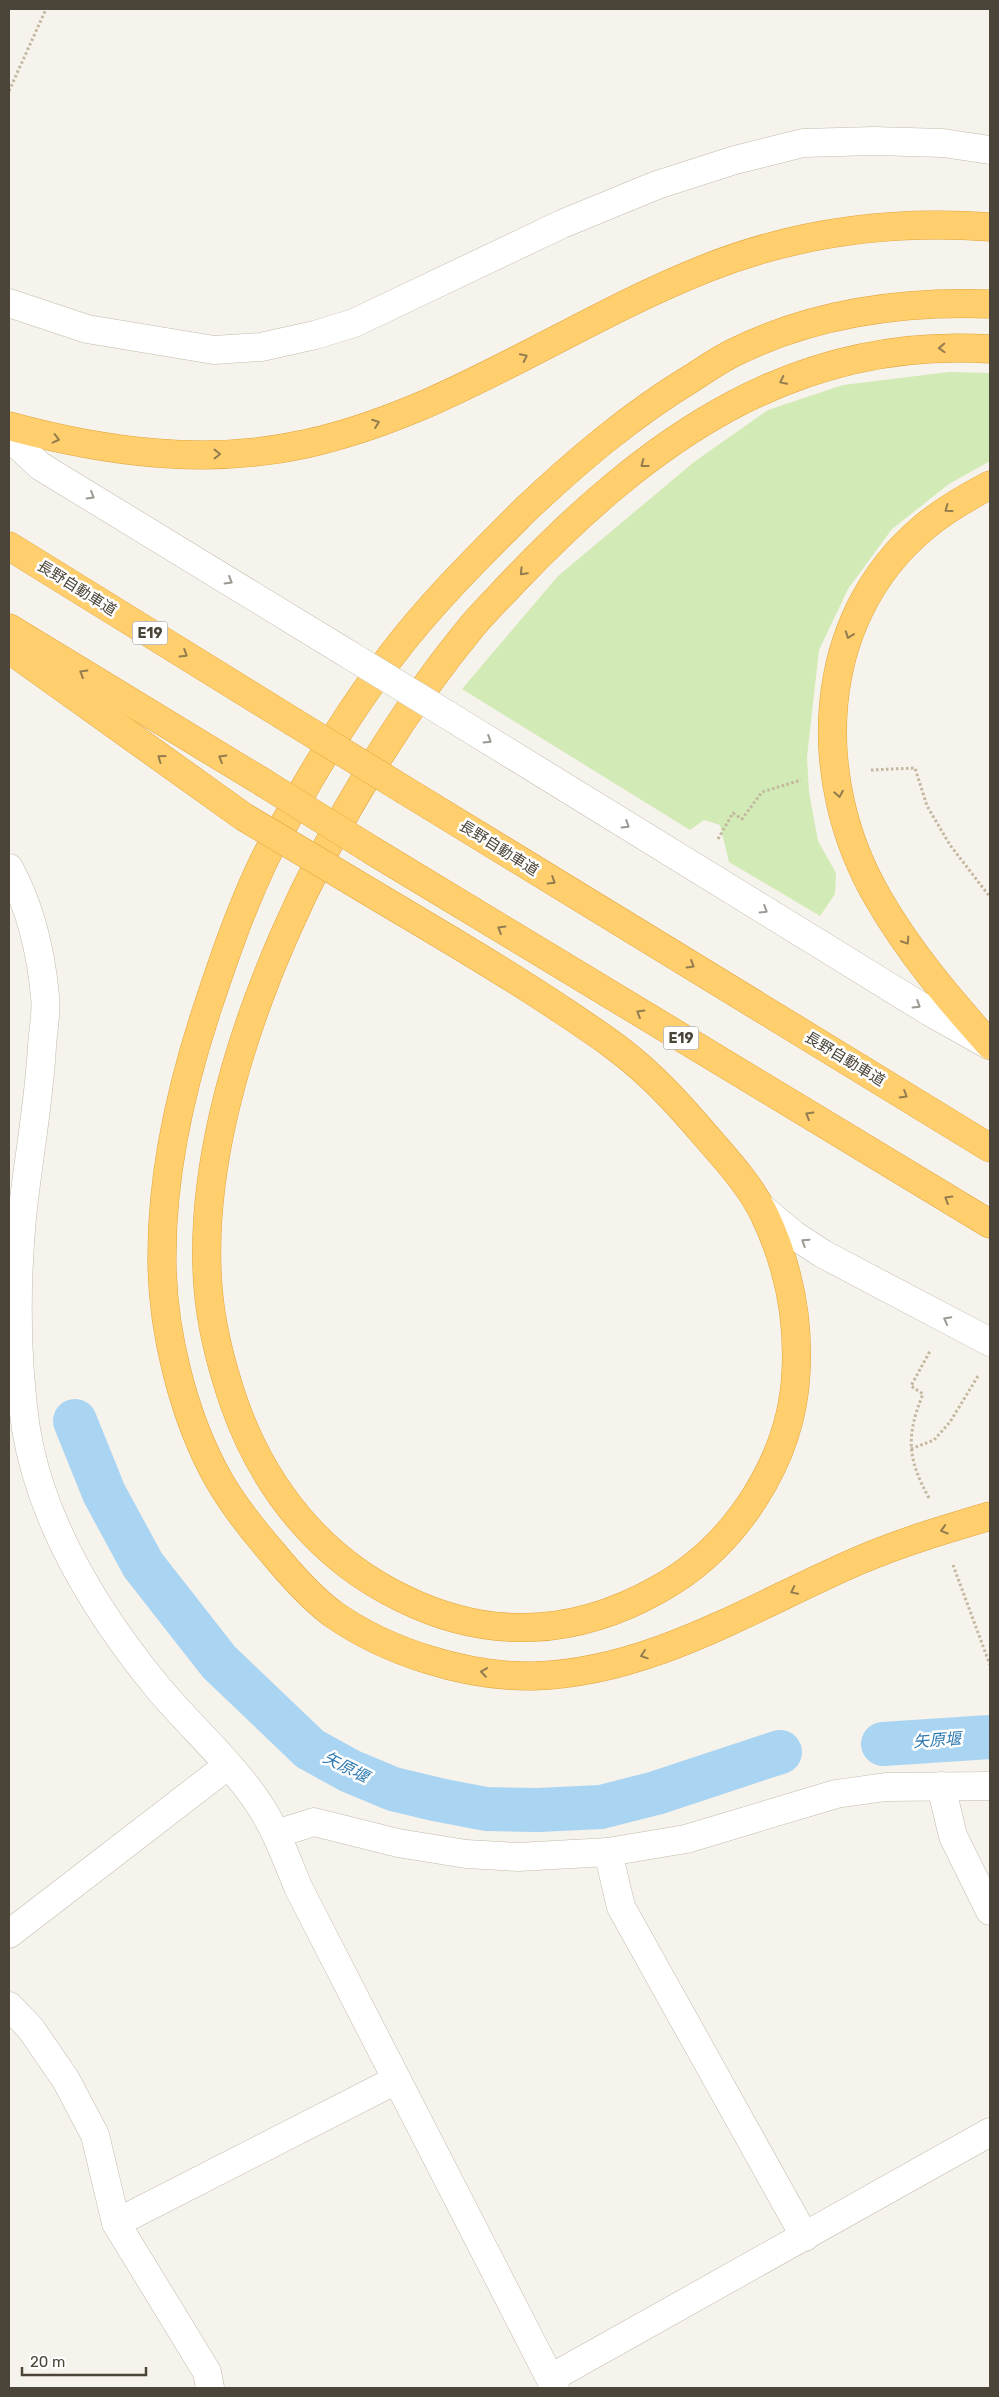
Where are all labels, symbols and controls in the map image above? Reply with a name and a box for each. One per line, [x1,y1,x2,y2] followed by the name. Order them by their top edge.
[937,343,945,354] one-way arrow
[519,353,528,363] one-way arrow
[780,375,789,385] one-way arrow
[371,419,380,429] one-way arrow
[51,433,60,444] one-way arrow
[213,448,221,459] one-way arrow
[641,458,650,466] one-way arrow
[85,490,94,500] one-way arrow
[945,504,954,512] one-way arrow
[34,557,120,619] street label: 長野自動車道
[520,566,529,575] one-way arrow
[224,575,233,585] one-way arrow
[132,622,168,644] road number: E19
[845,630,855,638] one-way arrow
[179,648,188,658] one-way arrow
[80,670,89,680] one-way arrow
[482,733,491,743] one-way arrow
[218,754,227,764] one-way arrow
[157,755,167,764] one-way arrow
[833,790,843,799] one-way arrow
[456,817,542,879] street label: 長野自動車道
[620,819,630,828] one-way arrow
[546,874,555,884] one-way arrow
[759,904,768,914] one-way arrow
[498,925,507,935] one-way arrow
[899,935,909,944] one-way arrow
[685,958,694,968] one-way arrow
[912,999,921,1008] one-way arrow
[637,1010,646,1020] one-way arrow
[664,1026,698,1050] road number: E19
[802,1028,888,1090] street label: 長野自動車道
[899,1089,908,1098] one-way arrow
[806,1112,815,1122] one-way arrow
[945,1196,954,1206] one-way arrow
[801,1238,810,1248] one-way arrow
[943,1316,952,1326] one-way arrow
[940,1524,948,1534] one-way arrow
[790,1585,799,1595] one-way arrow
[640,1649,649,1659] one-way arrow
[480,1668,489,1678] one-way arrow
[912,1729,965,1751] water label: 矢原堰
[320,1748,374,1788] water label: 矢原堰
[22,2344,146,2376] scale bar
[30,2353,65,2371] text: 20 m

